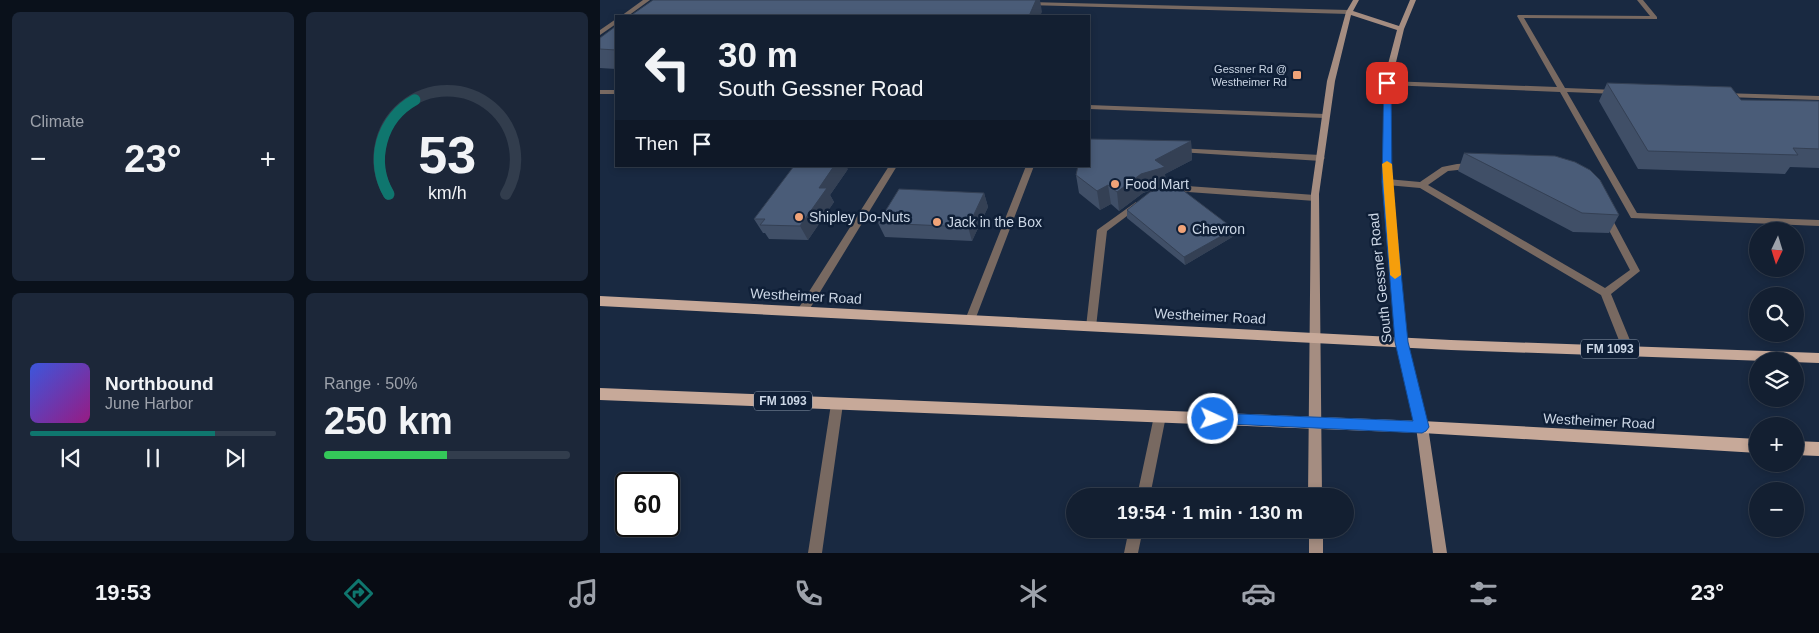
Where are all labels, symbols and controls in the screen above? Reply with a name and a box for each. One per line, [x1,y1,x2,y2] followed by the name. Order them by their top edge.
[635,35,700,100] icon: left
[718,35,798,74] text: 30 m
[1366,62,1408,104] pin
[1211,63,1287,88] place label: Gessner Rd @ Westheimer Rd
[1291,69,1303,81] marker: Gessner Rd @ Westheimer Rd
[1373,69,1401,97] icon: arrive
[718,76,923,101] text: South Gessner Road
[30,113,84,130] text: Climate
[418,126,476,184] text: 53
[688,130,716,158] icon: arrive
[635,133,678,154] text: Then
[124,138,182,180] text: 23°
[30,143,46,174] text: −
[260,143,276,174] text: +
[1125,176,1189,192] place label: Food Mart
[1109,178,1121,190] marker: Food Mart
[428,183,466,203] text: km/h
[809,209,910,225] place label: Shipley Do-Nuts
[793,211,805,223] marker: Shipley Do-Nuts
[1365,212,1395,344] street label: South Gessner Road
[947,214,1042,230] place label: Jack in the Box
[931,216,943,228] marker: Jack in the Box
[1192,221,1245,237] place label: Chevron
[1749,222,1804,278] north arrow
[1749,222,1804,537] map controls
[1176,223,1188,235] marker: Chevron
[750,285,862,307] street label: Westheimer Road
[1749,287,1804,342] button: search
[1154,305,1266,327] street label: Westheimer Road
[1581,339,1639,358] road number: FM 1093
[1749,352,1804,407] button: layers
[105,373,214,394] text: Northbound
[324,375,417,392] text: Range · 50%
[754,392,812,411] road number: FM 1093
[1186,392,1238,444] position arrow
[105,395,193,412] text: June Harbor
[324,400,453,442] text: 250 km
[1543,410,1655,432] street label: Westheimer Road
[1749,417,1804,472] button: +
[57,444,85,472] icon: previous
[139,444,167,472] icon: pause
[221,444,249,472] icon: next
[615,472,680,537] speed limit sign: 60
[1749,482,1804,537] button: −
[1117,502,1303,523] text: 19:54 · 1 min · 130 m
[341,576,376,611] icon: directions
[566,576,601,611] icon: music
[791,576,826,611] icon: phone
[1016,576,1051,611] icon: climate
[1241,576,1276,611] icon: car
[1466,576,1501,611] icon: filters
[95,580,151,605] text: 19:53
[1691,580,1724,605] text: 23°

